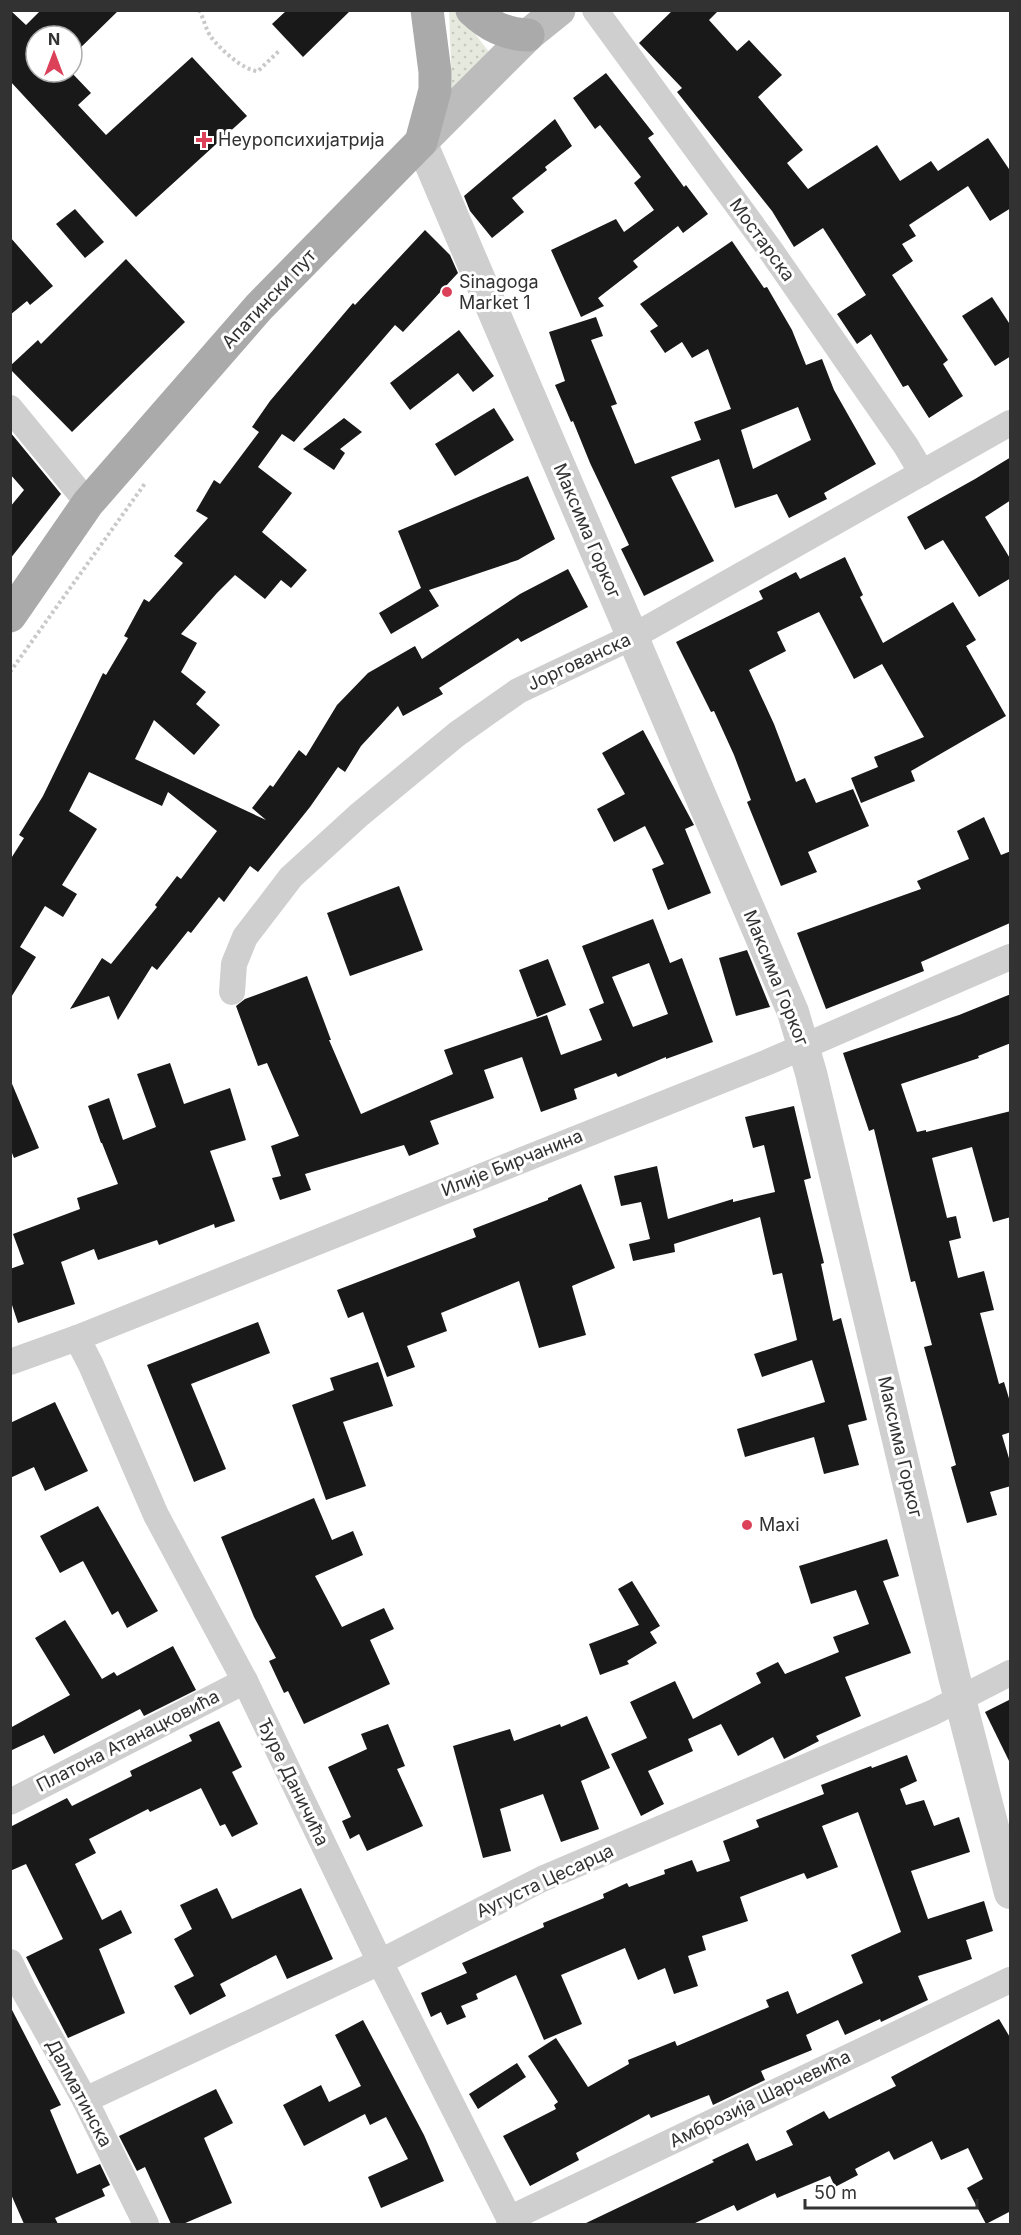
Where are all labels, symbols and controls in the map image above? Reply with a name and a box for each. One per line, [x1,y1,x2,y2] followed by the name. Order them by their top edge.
[24,24,84,84] north arrow
[48,29,60,49] text: N
[218,129,385,150] place label: Неуропсихијатрија
[195,131,213,149] marker: Неуропсихијатрија
[725,194,799,285] street label: Мостарска
[217,244,320,353] street label: Апатински пут
[459,271,539,313] place label: Sinagoga Market 1
[440,285,454,299] marker: Sinagoga Market 1
[550,460,625,602] street label: Максима Горког
[524,628,634,695] street label: Јоргованска
[740,907,813,1049] street label: Максима Горког
[438,1125,586,1200] street label: Илије Бирчанина
[874,1374,927,1520] street label: Максима Горког
[759,1514,800,1535] place label: Maxi
[740,1518,754,1532] marker: Maxi
[33,1685,223,1796] street label: Платона Атанацковића
[253,1715,333,1849] street label: Ђуре Даничића
[473,1840,617,1922] street label: Аугуста Цесарца
[42,2035,117,2150] street label: Далматинска
[666,2046,854,2152] street label: Амброзија Шарчевића
[805,2172,978,2210] scale bar
[814,2182,857,2203] text: 50 m

